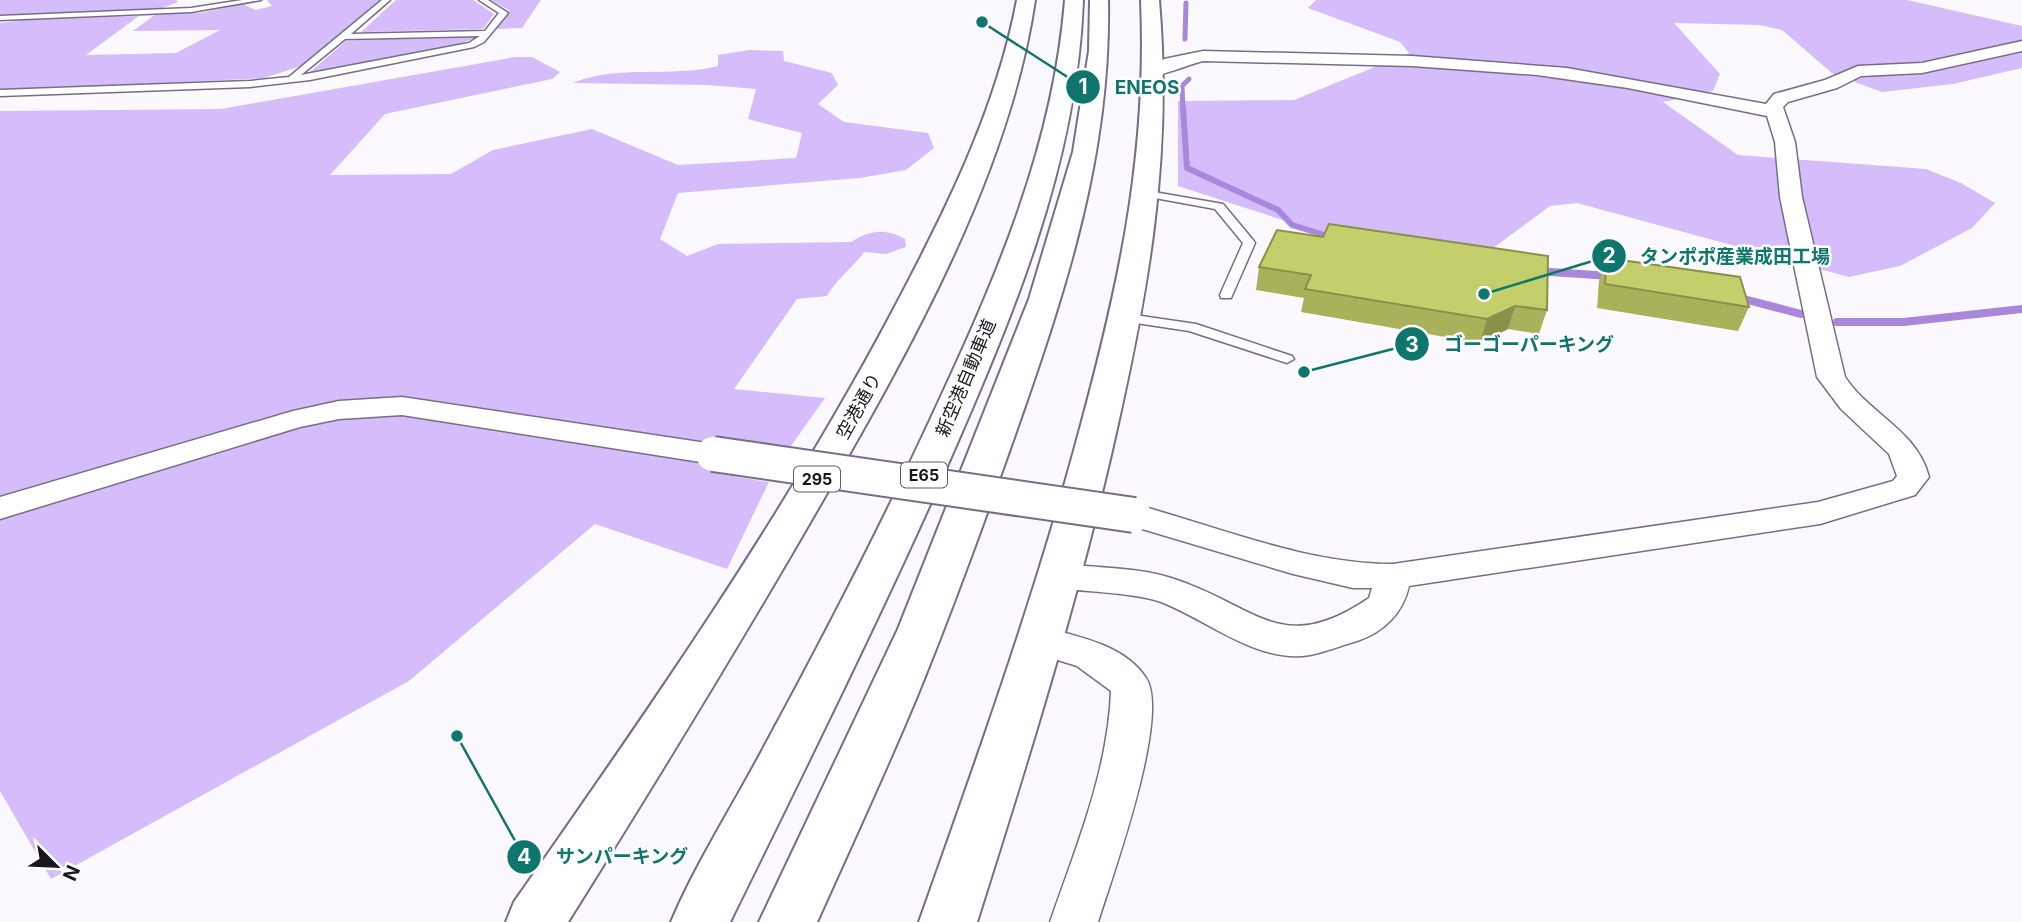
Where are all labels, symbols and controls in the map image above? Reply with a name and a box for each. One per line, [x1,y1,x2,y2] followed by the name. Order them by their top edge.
[1065,67,1193,107] callout: ENEOS
[1078,74,1088,99] text: 1
[1115,76,1179,99] text: ENEOS
[1591,236,1844,276] callout: タンポポ産業成田工場
[1602,243,1616,268] text: 2
[1640,245,1830,268] text: タンポポ産業成田工場
[931,316,1000,440] street label: 新空港自動車道
[1395,324,1629,364] callout: ゴーゴーパーキング
[1405,332,1419,357] text: 3
[1444,333,1614,356] text: ゴーゴーパーキング
[832,369,885,442] street label: 空港通り
[901,462,947,488] road number: E65
[794,466,840,492] road number: 295
[21,831,91,901] north arrow
[507,837,703,877] callout: サンパーキング
[517,844,531,869] text: 4
[556,845,688,868] text: サンパーキング
[58,861,85,884] text: N

